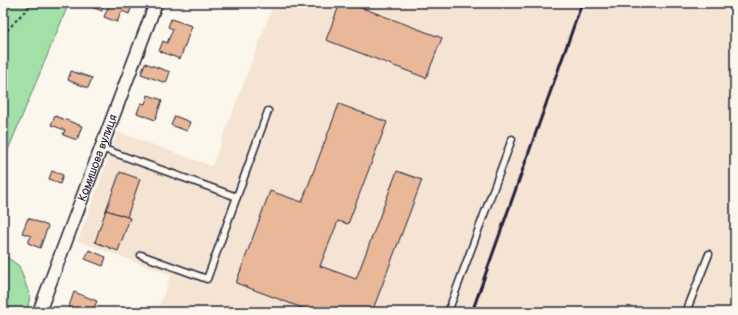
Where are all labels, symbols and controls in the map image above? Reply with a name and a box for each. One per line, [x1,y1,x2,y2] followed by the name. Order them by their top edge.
[74,112,121,203] street label: Комишова вулиця

